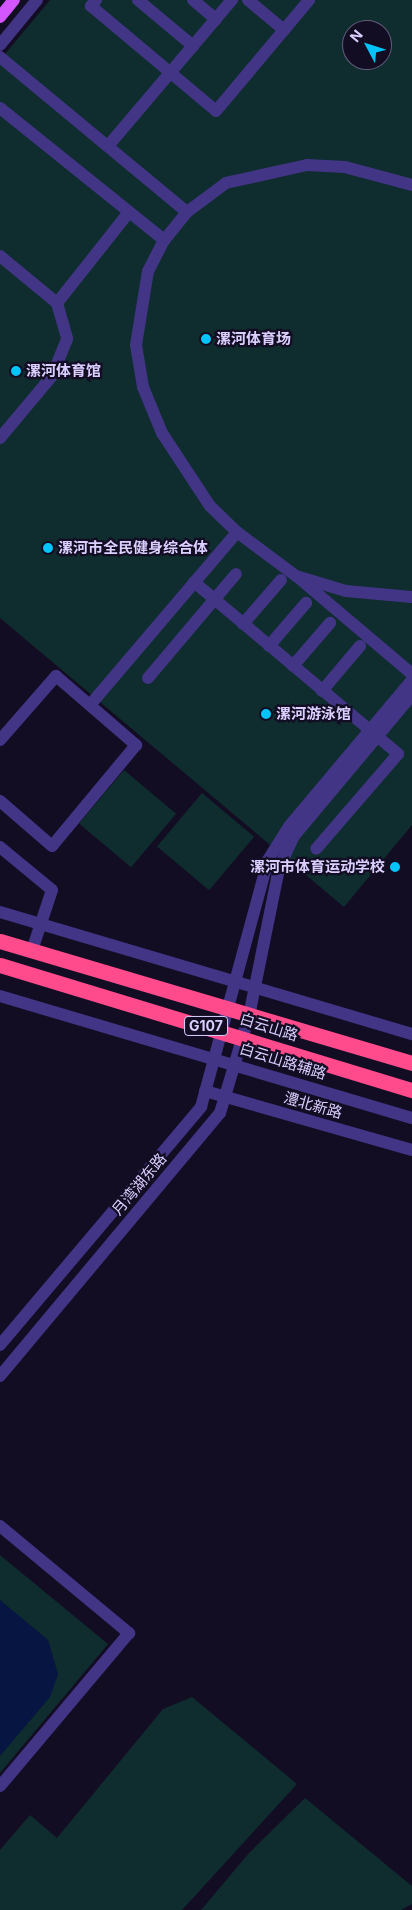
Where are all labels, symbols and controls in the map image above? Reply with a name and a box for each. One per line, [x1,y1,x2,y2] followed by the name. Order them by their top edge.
[342,20,392,70] north arrow
[346,26,366,45] text: N
[216,330,291,348] place label: 漯河体育场
[200,333,212,345] marker: 漯河体育场
[26,362,101,380] place label: 漯河体育馆
[10,365,22,377] marker: 漯河体育馆
[58,539,208,557] place label: 漯河市全民健身综合体
[42,542,54,554] marker: 漯河市全民健身综合体
[276,705,351,723] place label: 漯河游泳馆
[260,708,272,720] marker: 漯河游泳馆
[250,858,385,876] place label: 漯河市体育运动学校
[389,861,401,873] marker: 漯河市体育运动学校
[238,1010,300,1044] street label: 白云山路
[184,1014,228,1038] road number: G107
[237,1039,329,1083] street label: 白云山路辅路
[282,1088,344,1122] street label: 澧北新路
[108,1149,170,1219] street label: 月湾湖东路

